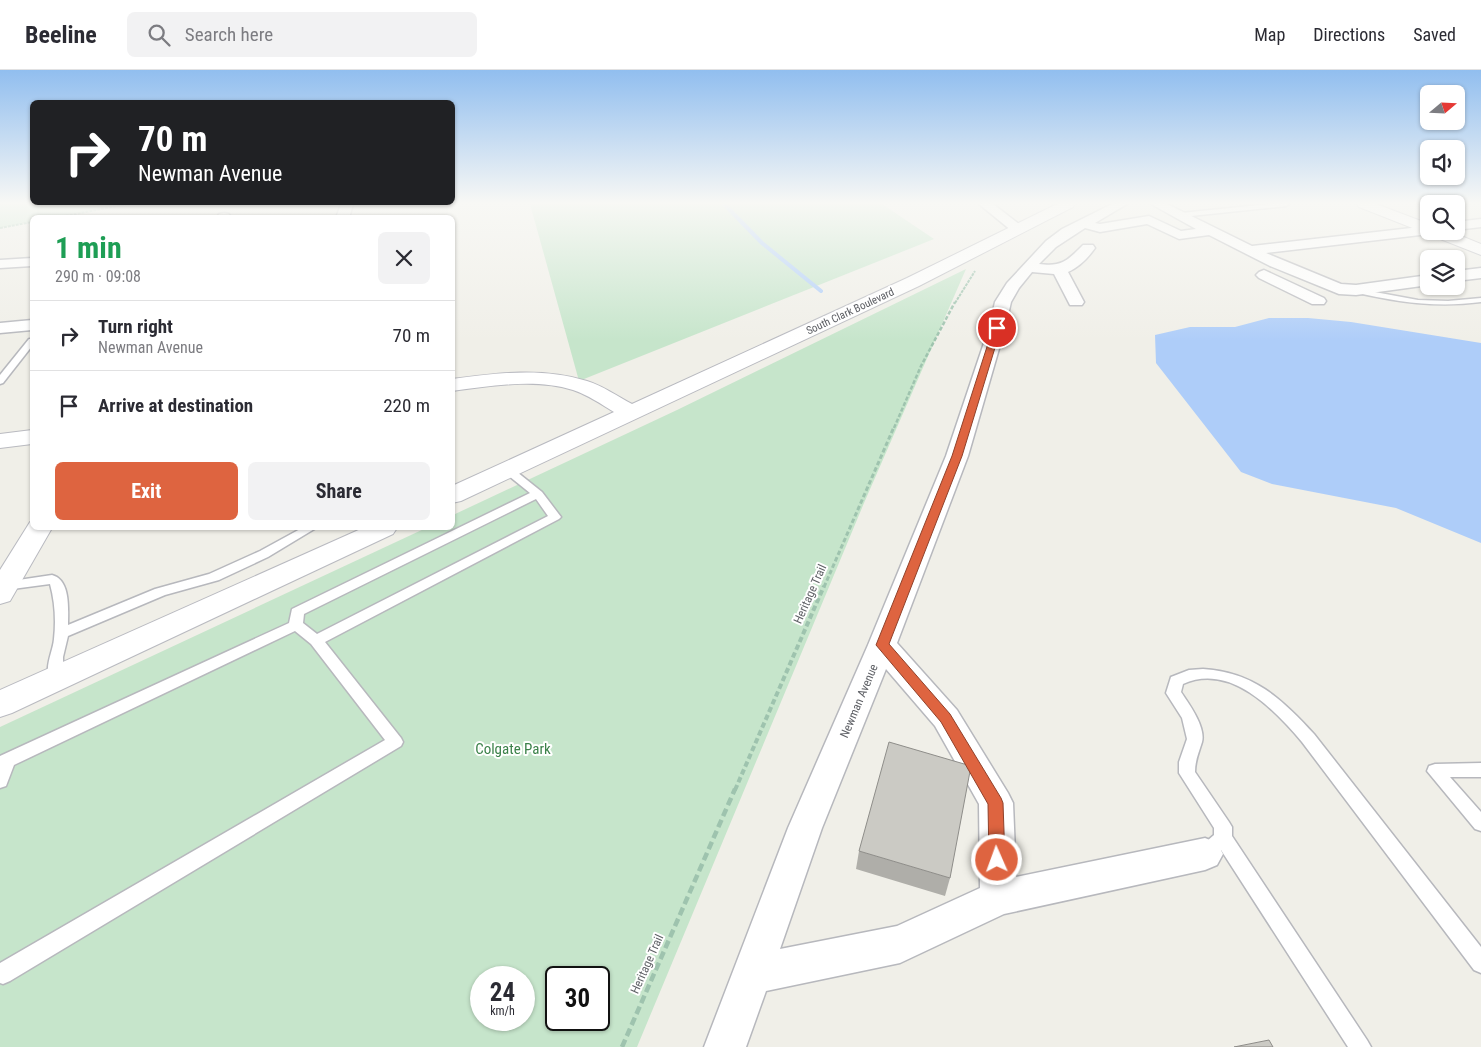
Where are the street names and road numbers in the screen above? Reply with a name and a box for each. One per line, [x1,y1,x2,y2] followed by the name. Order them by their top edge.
[804,285,896,338] street label: South Clark Boulevard
[791,562,829,626] street label: Heritage Trail
[837,662,881,740] street label: Newman Avenue
[628,932,666,996] street label: Heritage Trail

